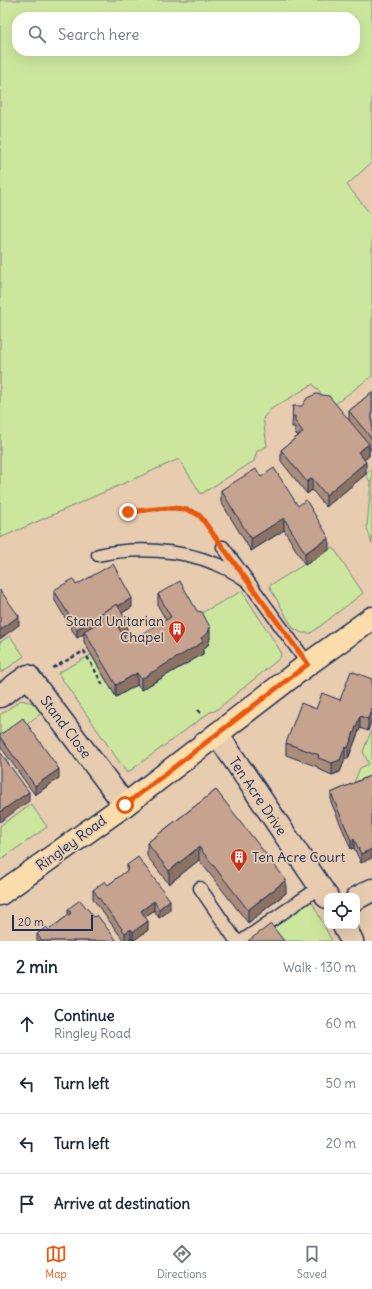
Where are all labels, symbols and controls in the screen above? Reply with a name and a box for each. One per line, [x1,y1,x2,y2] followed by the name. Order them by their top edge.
[12,12,360,56] search box
[26,23,48,45] icon: search
[58,25,139,44] text: Search here
[119,503,137,521] route end
[66,612,164,646] place label: Stand Unitarian Chapel
[167,619,187,644] building icon: Stand Unitarian Chapel
[37,692,95,762] street label: Stand Close
[225,753,291,839] street label: Ten Acre Drive
[116,796,134,814] route start
[32,811,110,875] street label: Ringley Road
[229,847,249,872] building icon: Ten Acre Court
[252,848,345,866] place label: Ten Acre Court
[324,893,360,929] map controls
[324,893,360,929] button: locate
[12,913,93,932] scale bar
[18,915,44,929] text: 20 m
[16,956,58,978] text: 2 min
[283,959,356,976] text: Walk · 130 m
[54,1006,115,1025] text: Continue
[16,1013,38,1035] icon: ahead
[325,1015,356,1032] text: 60 m
[54,1025,131,1042] text: Ringley Road
[16,1073,38,1095] icon: left
[54,1074,109,1093] text: Turn left
[325,1075,356,1092] text: 50 m
[16,1133,38,1155] icon: left
[54,1134,109,1153] text: Turn left
[326,1135,356,1152] text: 20 m
[16,1193,38,1215] icon: arrive
[54,1194,190,1213] text: Arrive at destination
[45,1243,67,1281] tab: Map
[157,1243,207,1281] tab: Directions
[297,1243,327,1281] tab: Saved

